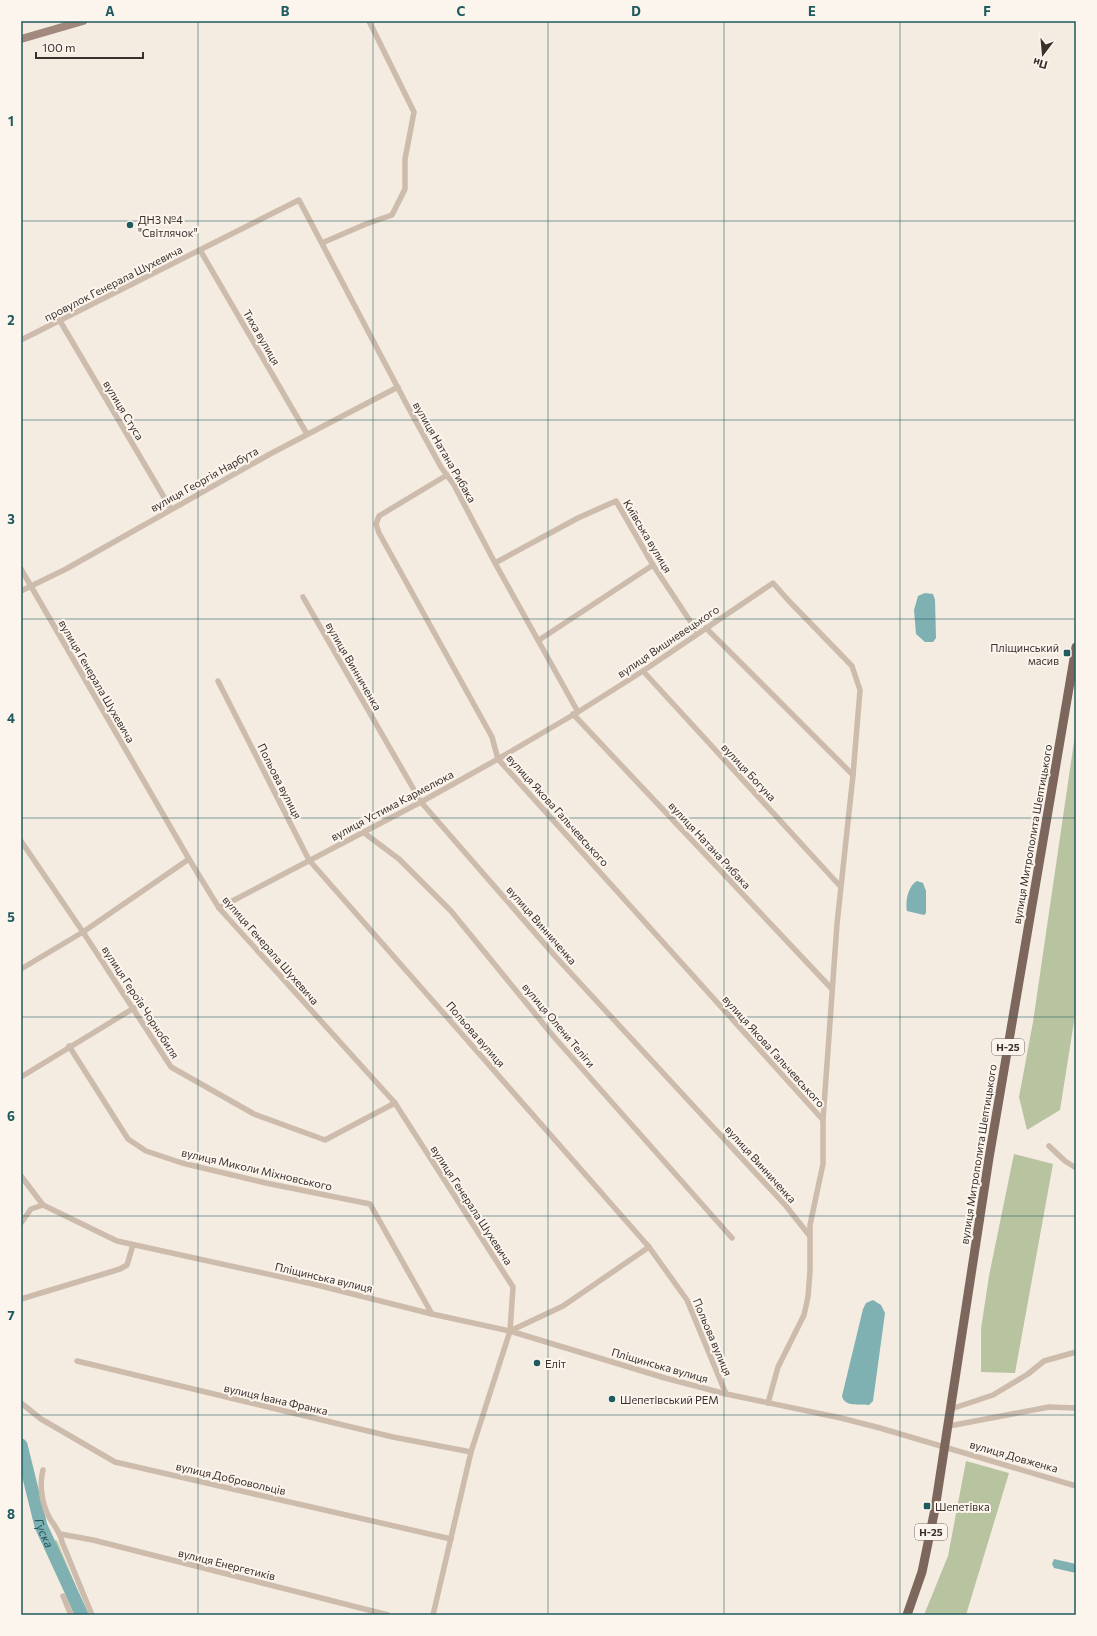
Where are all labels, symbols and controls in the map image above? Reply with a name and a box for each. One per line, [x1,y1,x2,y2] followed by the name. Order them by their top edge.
[105,3,115,19] text: A
[281,3,290,19] text: B
[457,3,466,19] text: C
[631,3,641,19] text: D
[808,3,816,19] text: E
[983,3,991,19] text: F
[36,34,143,60] scale bar
[1023,34,1063,74] north arrow
[42,40,76,54] text: 100 m
[1031,56,1049,72] text: Пн
[8,113,14,129] text: 1
[138,213,198,239] place label: ДНЗ №4 "Світлячок"
[125,220,135,230] marker: ДНЗ №4 "Світлячок"
[42,242,184,324] street label: провулок Генерала Шухевича
[241,307,283,367] street label: Тиха вулиця
[7,312,15,328] text: 2
[101,378,147,442] street label: вулиця Стуса
[411,399,479,505] street label: вулиця Натана Рибака
[148,444,260,514] street label: вулиця Георгія Нарбута
[621,497,675,575] street label: Київська вулиця
[7,511,15,527] text: 3
[615,602,722,680] street label: вулиця Вишневецького
[56,617,138,745] street label: вулиця Генерала Шухевича
[323,620,385,712] street label: вулиця Винниченка
[990,641,1059,667] place label: Пліщинський масив
[1062,648,1072,658] marker: Пліщинський масив
[7,710,15,726] text: 4
[719,740,779,804] street label: вулиця Богуна
[255,741,305,821] street label: Польова вулиця
[1010,743,1054,925] street label: вулиця Митрополита Шептицького
[504,751,612,869] street label: вулиця Якова Гальчевського
[328,767,456,843] street label: вулиця Устима Кармелюка
[666,799,754,891] street label: вулиця Натана Рибака
[504,883,580,967] street label: вулиця Винниченка
[220,893,322,1007] street label: вулиця Генерала Шухевича
[7,909,15,925] text: 5
[100,943,182,1061] street label: вулиця Героїв Чорнобиля
[520,980,598,1070] street label: вулиця Олени Теліги
[720,992,828,1110] street label: вулиця Якова Гальчевського
[444,998,508,1070] street label: Польова вулиця
[992,1039,1024,1055] road number: Н-25
[957,1063,999,1245] street label: вулиця Митрополита Шептицького
[7,1108,15,1124] text: 6
[723,1123,799,1205] street label: вулиця Винниченка
[428,1143,516,1267] street label: вулиця Генерала Шухевича
[180,1145,334,1193] street label: вулиця Миколи Міхновського
[274,1259,374,1295] street label: Пліщинська вулиця
[691,1296,735,1378] street label: Польова вулиця
[7,1307,15,1323] text: 7
[610,1345,710,1385] street label: Пліщинська вулиця
[545,1357,566,1370] place label: Еліт
[532,1358,542,1368] marker: Еліт
[223,1381,329,1417] street label: вулиця Івана Франка
[620,1393,719,1406] place label: Шепетівський РЕМ
[607,1394,617,1404] marker: Шепетівський РЕМ
[968,1437,1060,1475] street label: вулиця Довженка
[175,1459,287,1497] street label: вулиця Добровольців
[935,1500,990,1513] place label: Шепетівка
[922,1501,932,1511] marker: Шепетівка
[7,1506,15,1522] text: 8
[32,1517,57,1550] water label: Гуска
[915,1524,947,1540] road number: Н-25
[177,1546,277,1582] street label: вулиця Енергетиків

